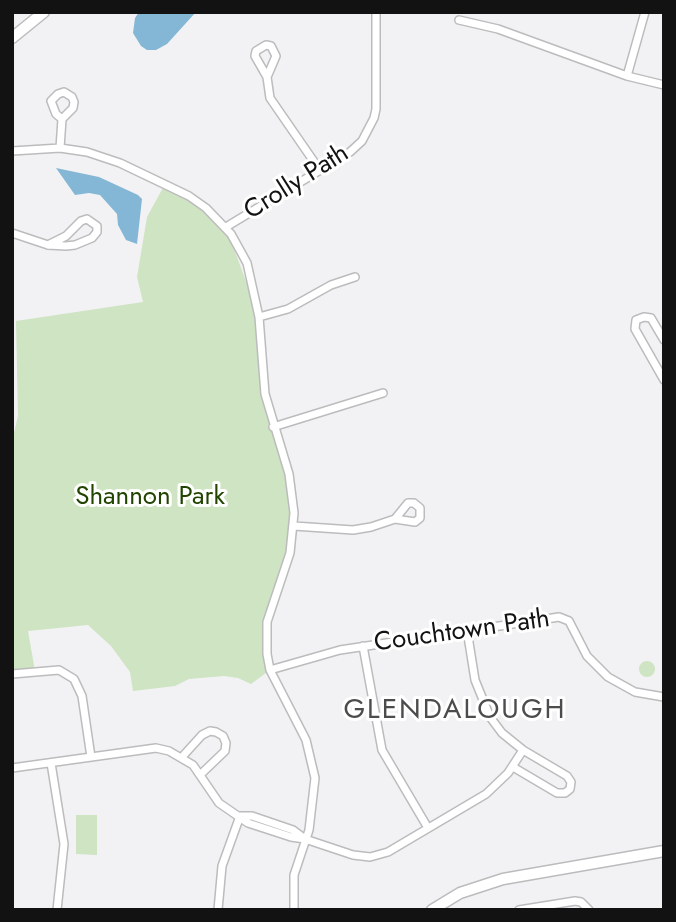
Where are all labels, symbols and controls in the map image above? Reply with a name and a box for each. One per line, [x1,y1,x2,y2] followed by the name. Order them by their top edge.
[239,139,355,227] street label: Crolly Path
[75,482,225,514] park label: Shannon Park
[372,604,552,660] street label: Couchtown Path
[345,694,565,728] district label: GLENDALOUGH

